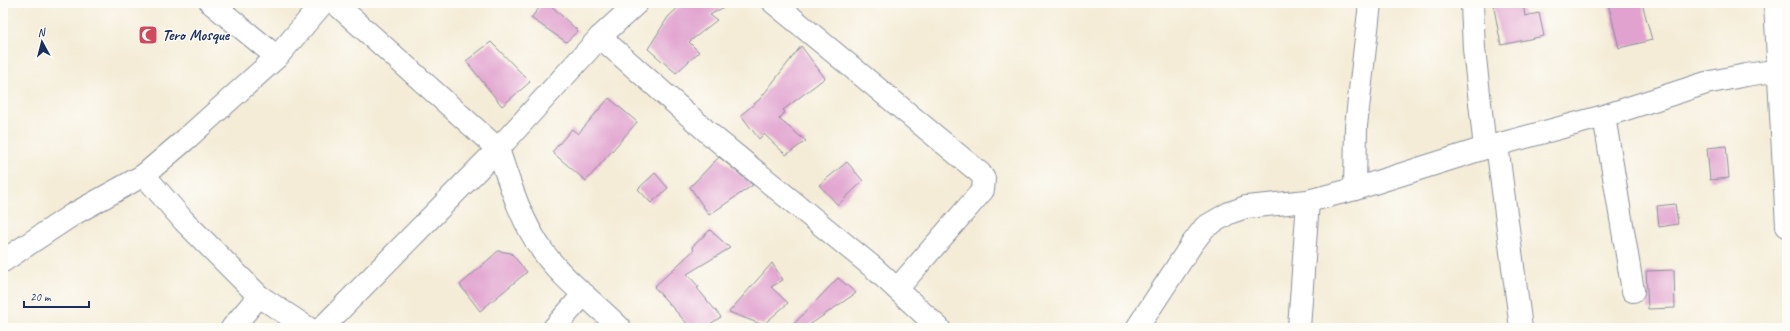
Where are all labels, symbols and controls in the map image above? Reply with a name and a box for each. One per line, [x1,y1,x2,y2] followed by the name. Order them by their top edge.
[22,22,62,62] north arrow
[37,24,47,39] text: N
[137,24,159,46] mosque icon: Tero Mosque
[162,25,231,45] place label: Tero Mosque
[24,283,89,309] scale bar
[30,289,52,305] text: 20 m

